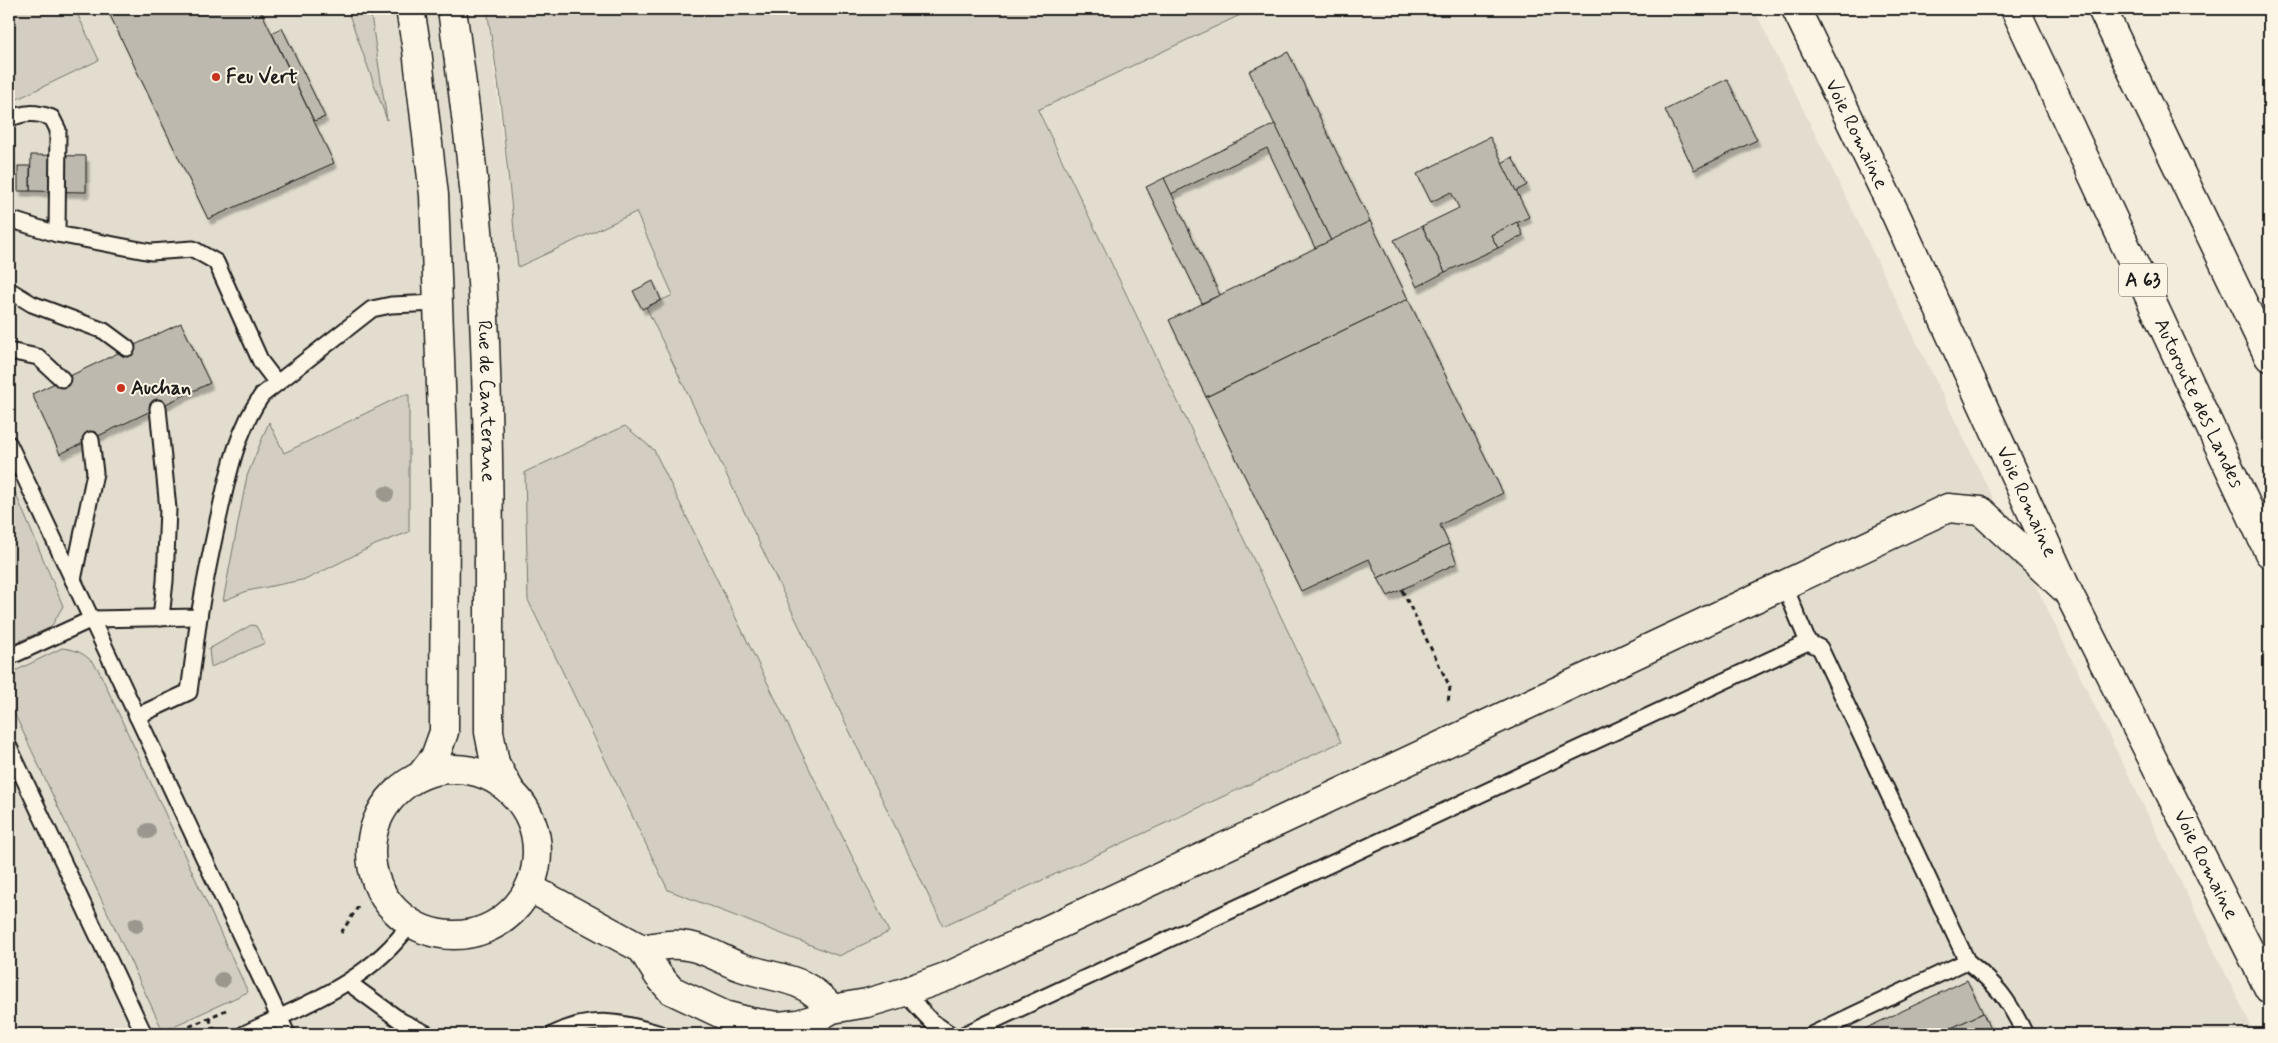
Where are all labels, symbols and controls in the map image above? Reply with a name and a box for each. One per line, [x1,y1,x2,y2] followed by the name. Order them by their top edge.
[226,64,298,91] place label: Feu Vert
[210,71,222,83] marker: Feu Vert
[1818,74,1895,194] street label: Voie Romaine
[2119,264,2167,296] road number: A 63
[2148,314,2250,493] street label: Autoroute des Landes
[471,320,502,483] street label: Rue de Canterane
[131,375,191,402] place label: Auchan
[115,382,127,394] marker: Auchan
[1990,442,2064,562] street label: Voie Romaine
[2167,805,2245,924] street label: Voie Romaine

